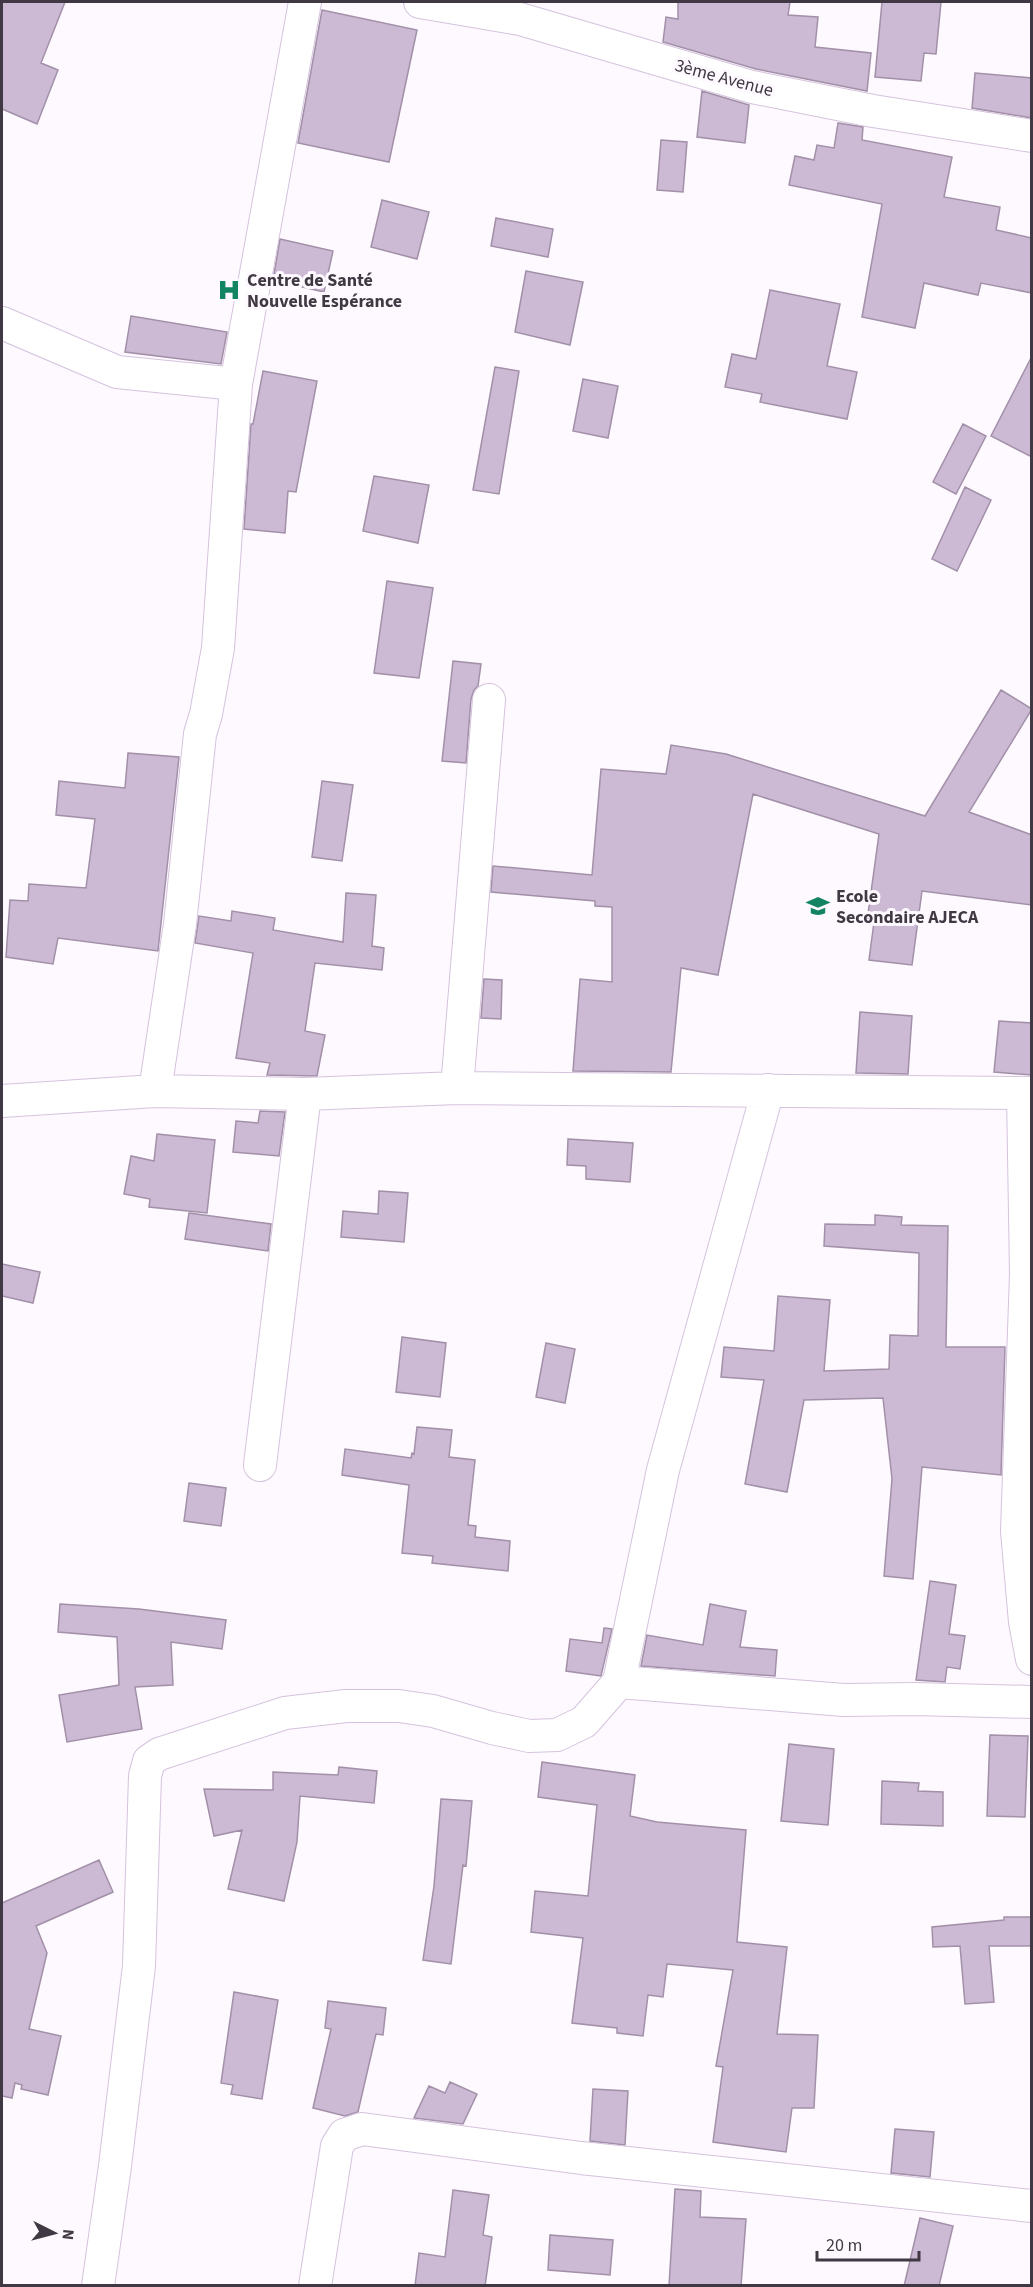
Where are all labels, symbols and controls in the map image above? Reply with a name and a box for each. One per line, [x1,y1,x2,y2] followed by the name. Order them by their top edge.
[672,53,776,103] street label: 3ème Avenue
[247,268,402,314] place label: Centre de Santé Nouvelle Espérance
[216,277,242,303] hospital icon: Centre de Santé Nouvelle Espérance
[836,884,979,930] place label: Ecole Secondaire AJECA
[805,893,831,919] school or university icon: Ecole Secondaire AJECA
[24,2203,84,2263] north arrow
[817,2224,919,2262] scale bar
[56,2228,79,2241] text: N
[826,2233,862,2258] text: 20 m

